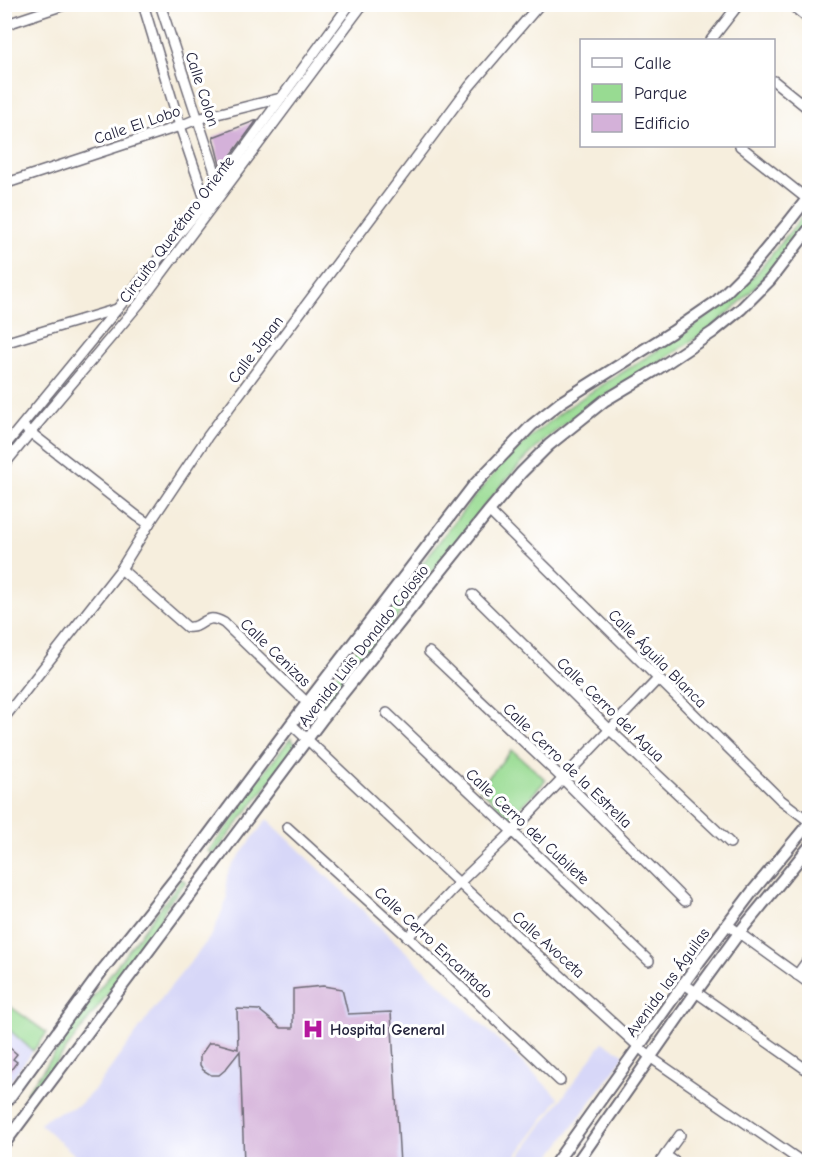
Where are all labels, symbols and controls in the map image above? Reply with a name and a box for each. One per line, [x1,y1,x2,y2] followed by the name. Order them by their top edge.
[580,39,775,147] legend
[182,50,223,129] street label: Calle Colon
[634,53,671,74] text: Calle
[634,83,687,104] text: Parque
[92,102,183,148] street label: Calle El Lobo
[634,113,690,134] text: Edificio
[116,152,238,307] street label: Circuito Querétaro Oriente
[225,312,287,387] street label: Calle Japan
[295,561,433,730] street label: Avenida Luis Donaldo Colosio
[604,605,711,712] street label: Calle Águila Blanca
[237,615,314,691] street label: Calle Cenizas
[553,654,668,766] street label: Calle Cerro del Agua
[499,700,635,832] street label: Calle Cerro de la Estrella
[462,765,593,888] street label: Calle Cerro del Cubilete
[370,883,496,1002] street label: Calle Cerro Encantado
[509,908,588,982] street label: Calle Avoceta
[622,924,713,1040] street label: Avenida las Águilas
[301,1017,325,1041] hospital icon: Hospital General
[330,1021,445,1039] place label: Hospital General

